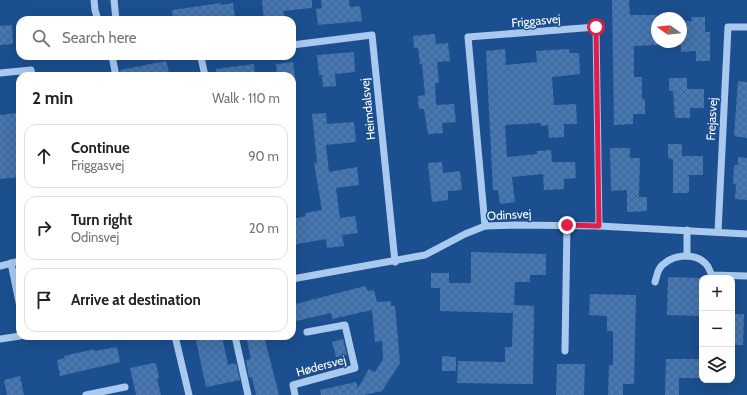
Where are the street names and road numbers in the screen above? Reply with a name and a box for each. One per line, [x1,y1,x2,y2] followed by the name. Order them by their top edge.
[511,11,561,30] street label: Friggasvej
[357,77,378,141] street label: Heimdalsvej
[703,97,720,141] street label: Frejasvej
[486,206,532,223] street label: Odinsvej
[294,352,347,379] street label: Hødersvej

